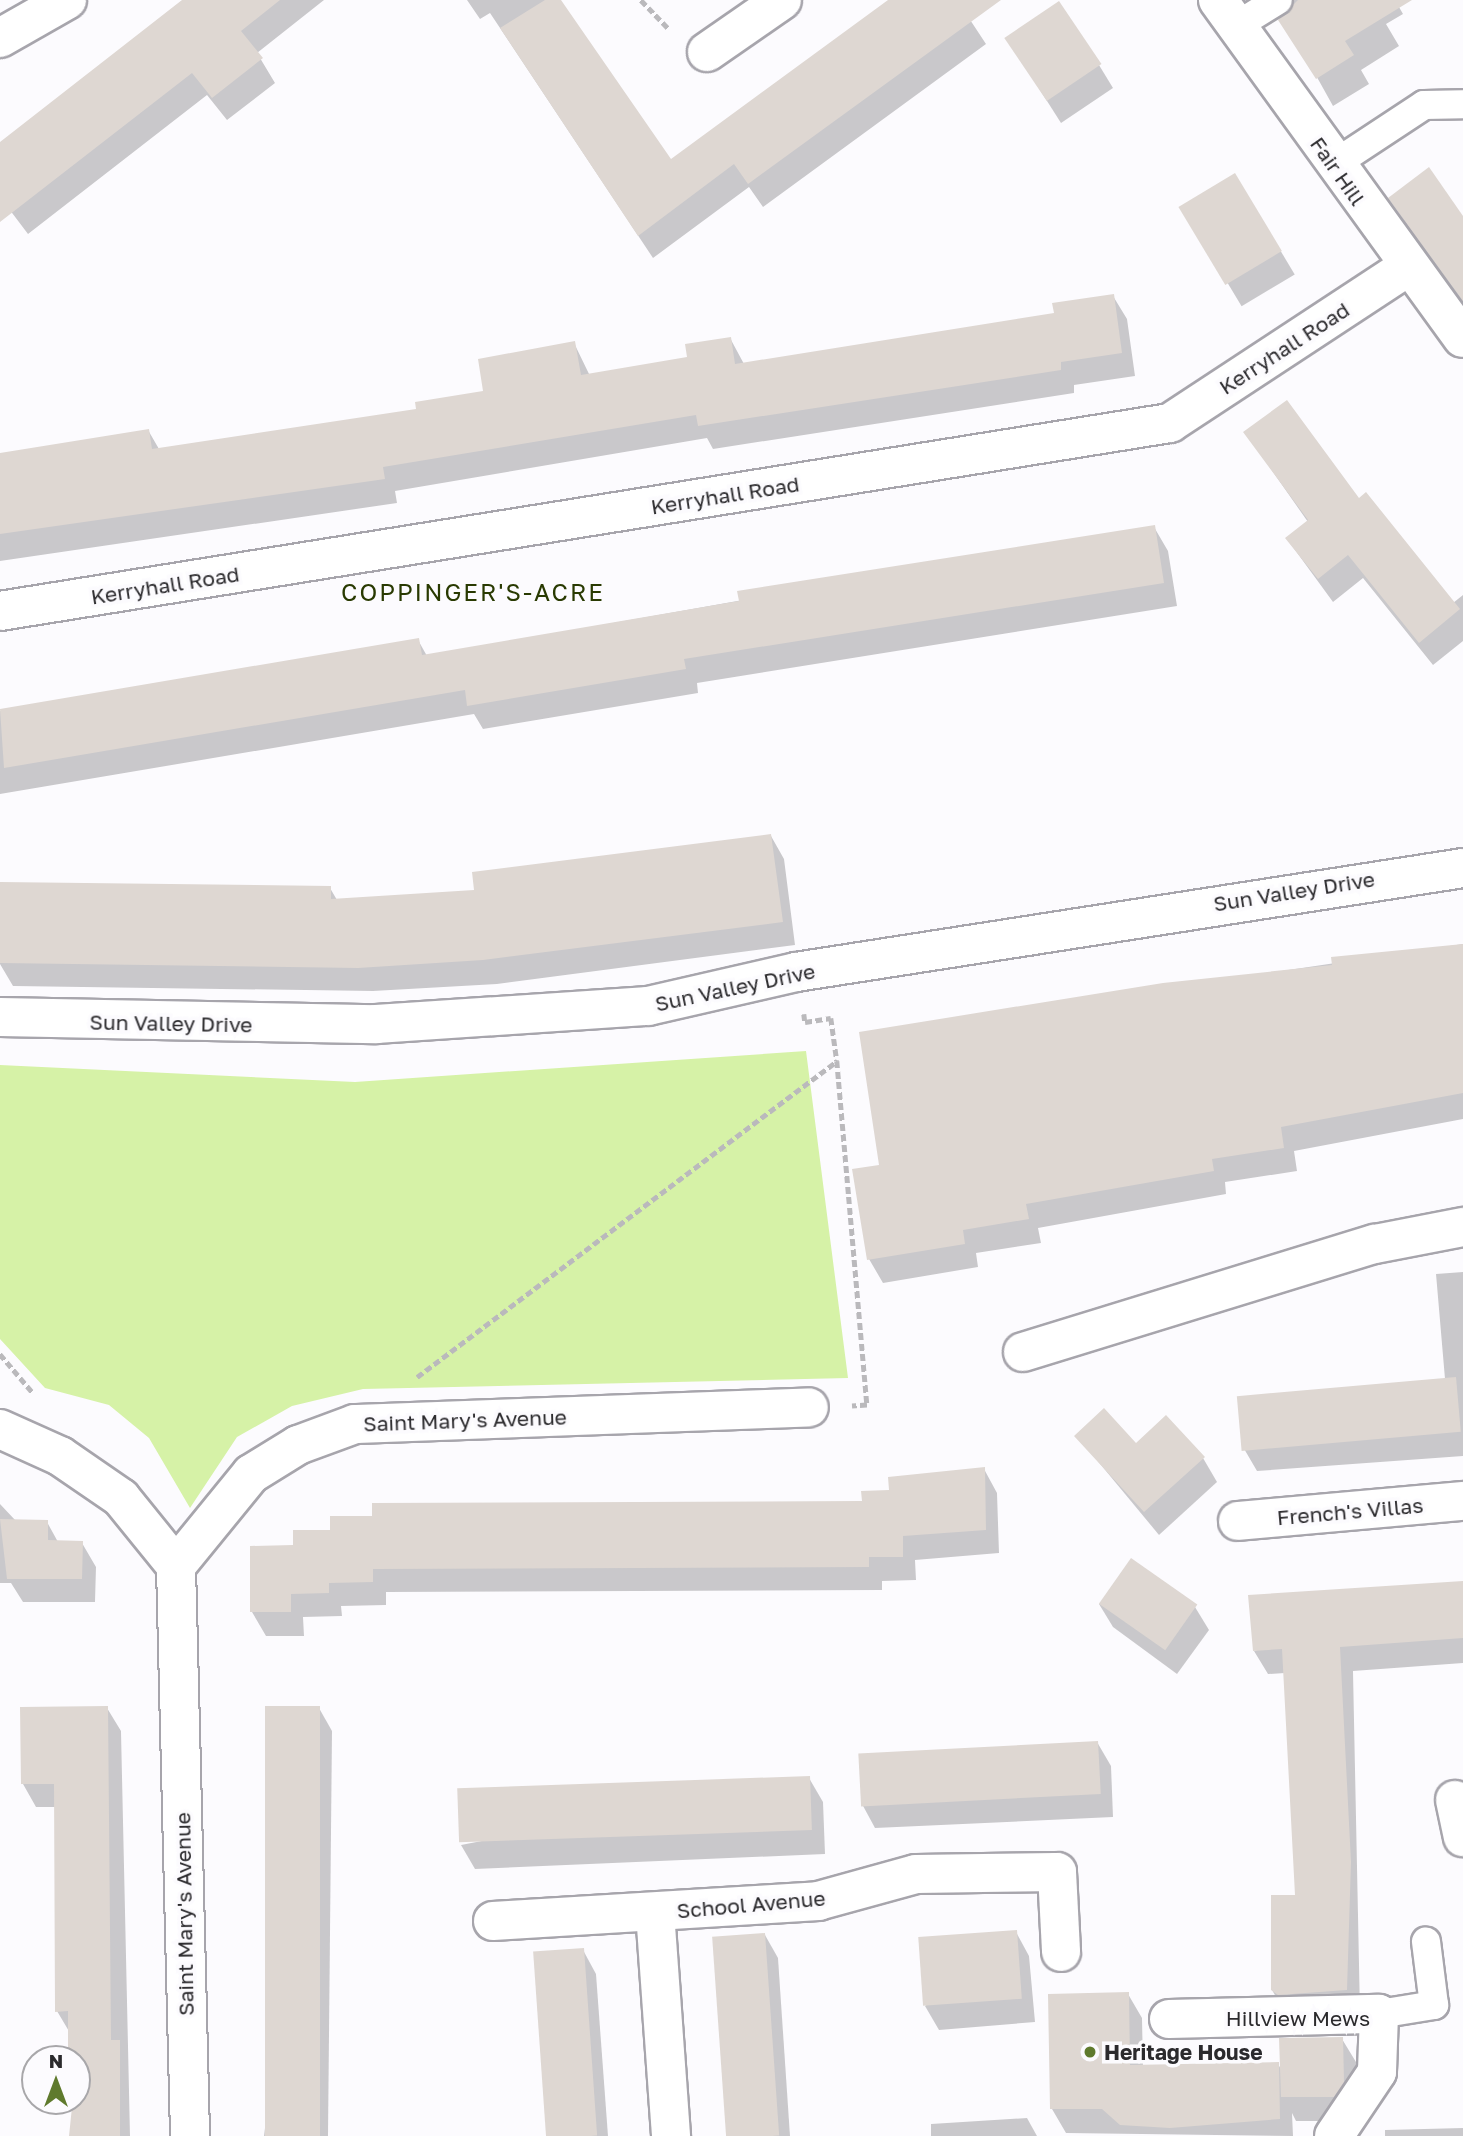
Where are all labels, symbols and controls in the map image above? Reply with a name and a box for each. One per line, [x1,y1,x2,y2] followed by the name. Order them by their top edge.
[1305,132,1371,210] street label: Fair Hill
[1214,297,1354,399] street label: Kerryhall Road
[649,471,801,519] street label: Kerryhall Road
[89,561,241,609] street label: Kerryhall Road
[343,578,603,606] district label: COPPINGER'S-ACRE
[1212,866,1376,916] street label: Sun Valley Drive
[653,958,817,1016] street label: Sun Valley Drive
[89,1009,253,1037] street label: Sun Valley Drive
[363,1404,567,1436] street label: Saint Mary's Avenue
[1276,1492,1424,1530] street label: French's Villas
[170,1812,198,2016] street label: Saint Mary's Avenue
[676,1885,826,1923] street label: School Avenue
[1226,2005,1370,2031] street label: Hillview Mews
[1104,2039,1263,2065] place label: Heritage House
[1082,2044,1098,2060] marker: Heritage House
[21,2045,91,2115] north arrow
[49,2049,63,2072] text: N

